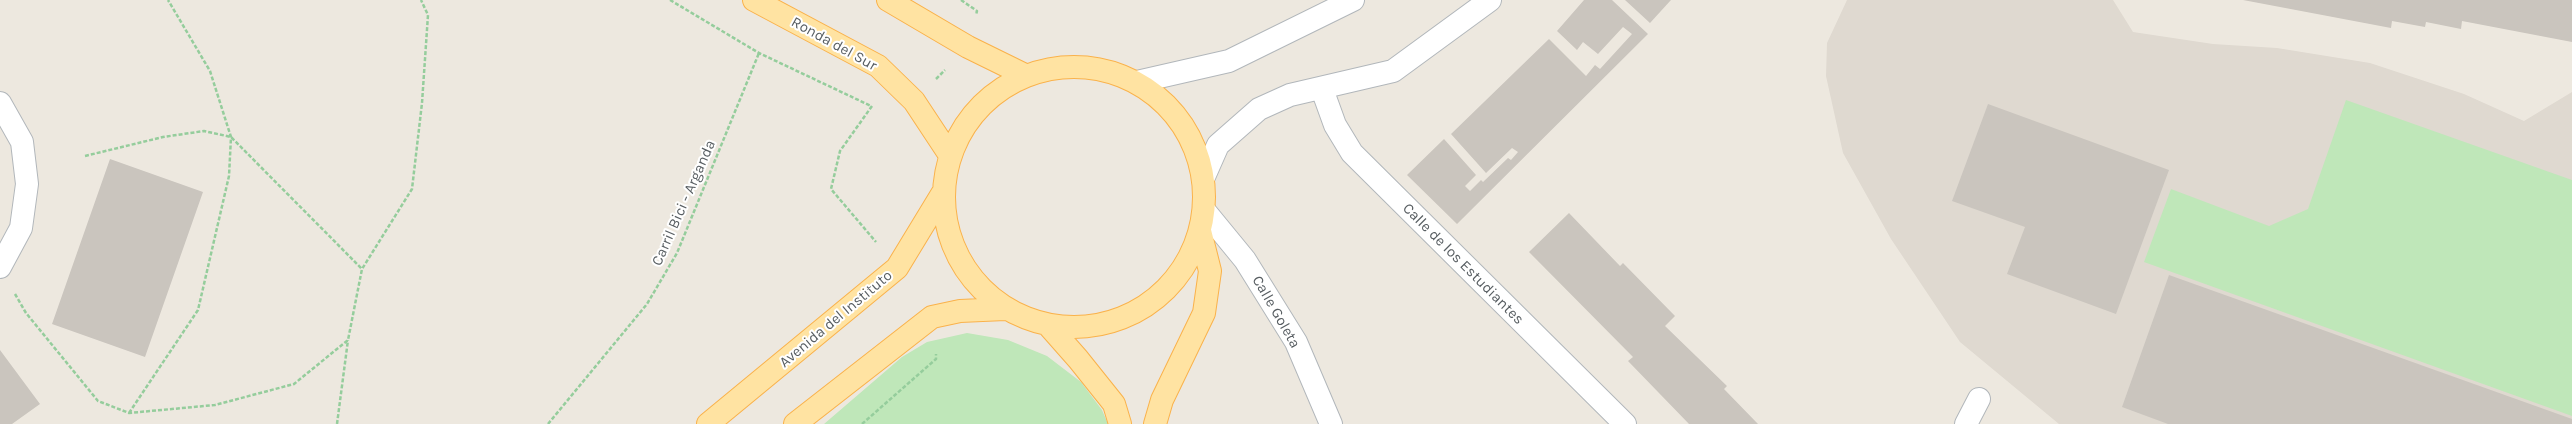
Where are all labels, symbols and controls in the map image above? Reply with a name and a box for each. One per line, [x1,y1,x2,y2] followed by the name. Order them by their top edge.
[788,13,880,75] street label: Ronda del Sur
[648,137,720,269] street label: Carril Bici - Arganda
[1399,200,1527,328] street label: Calle de los Estudiantes
[776,266,896,372] street label: Avenida del Instituto
[1248,273,1304,351] street label: Calle Goleta

